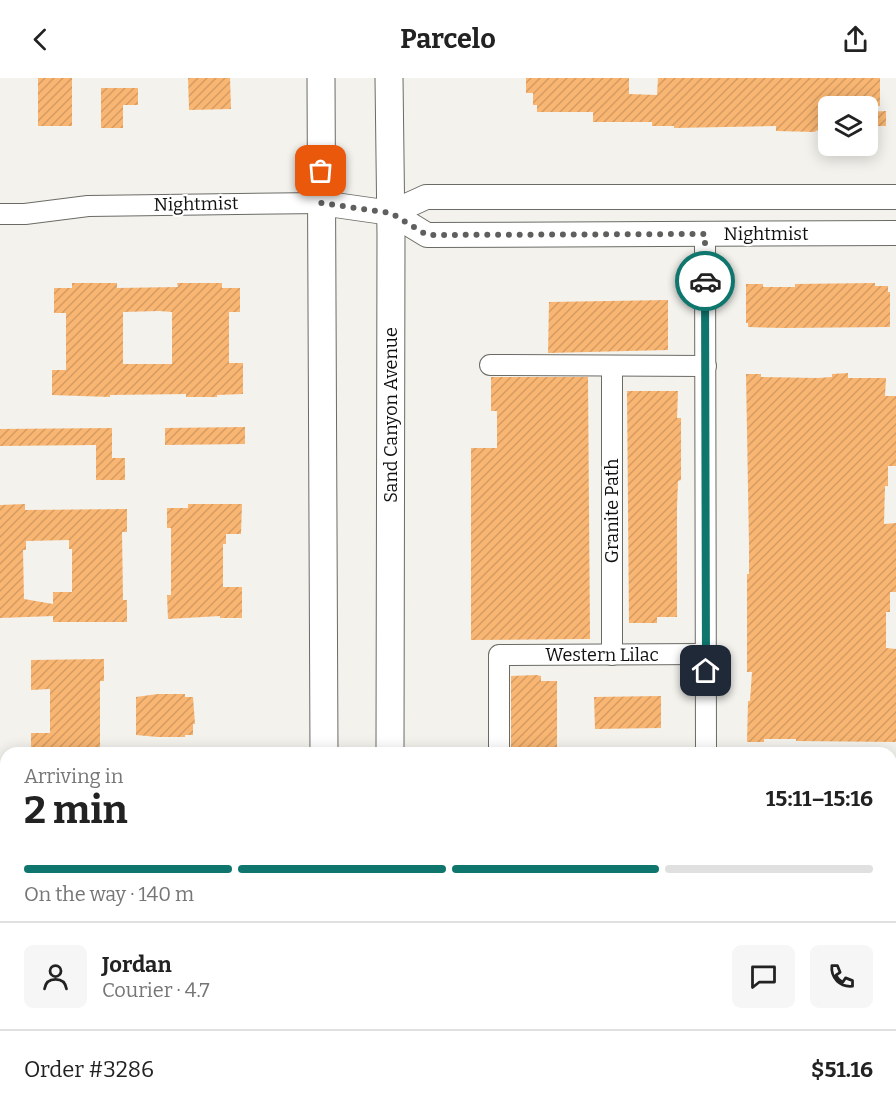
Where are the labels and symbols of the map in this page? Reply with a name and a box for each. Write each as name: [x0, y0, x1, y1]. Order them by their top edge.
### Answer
pin: [295, 145, 346, 196]
street label: Nightmist: [153, 192, 239, 216]
street label: Nightmist: [724, 223, 809, 245]
courier: [675, 251, 735, 311]
street label: Sand Canyon Avenue: [380, 327, 402, 503]
street label: Granite Path: [601, 459, 623, 563]
street label: Western Lilac: [545, 644, 659, 666]
pin: [680, 645, 731, 696]

